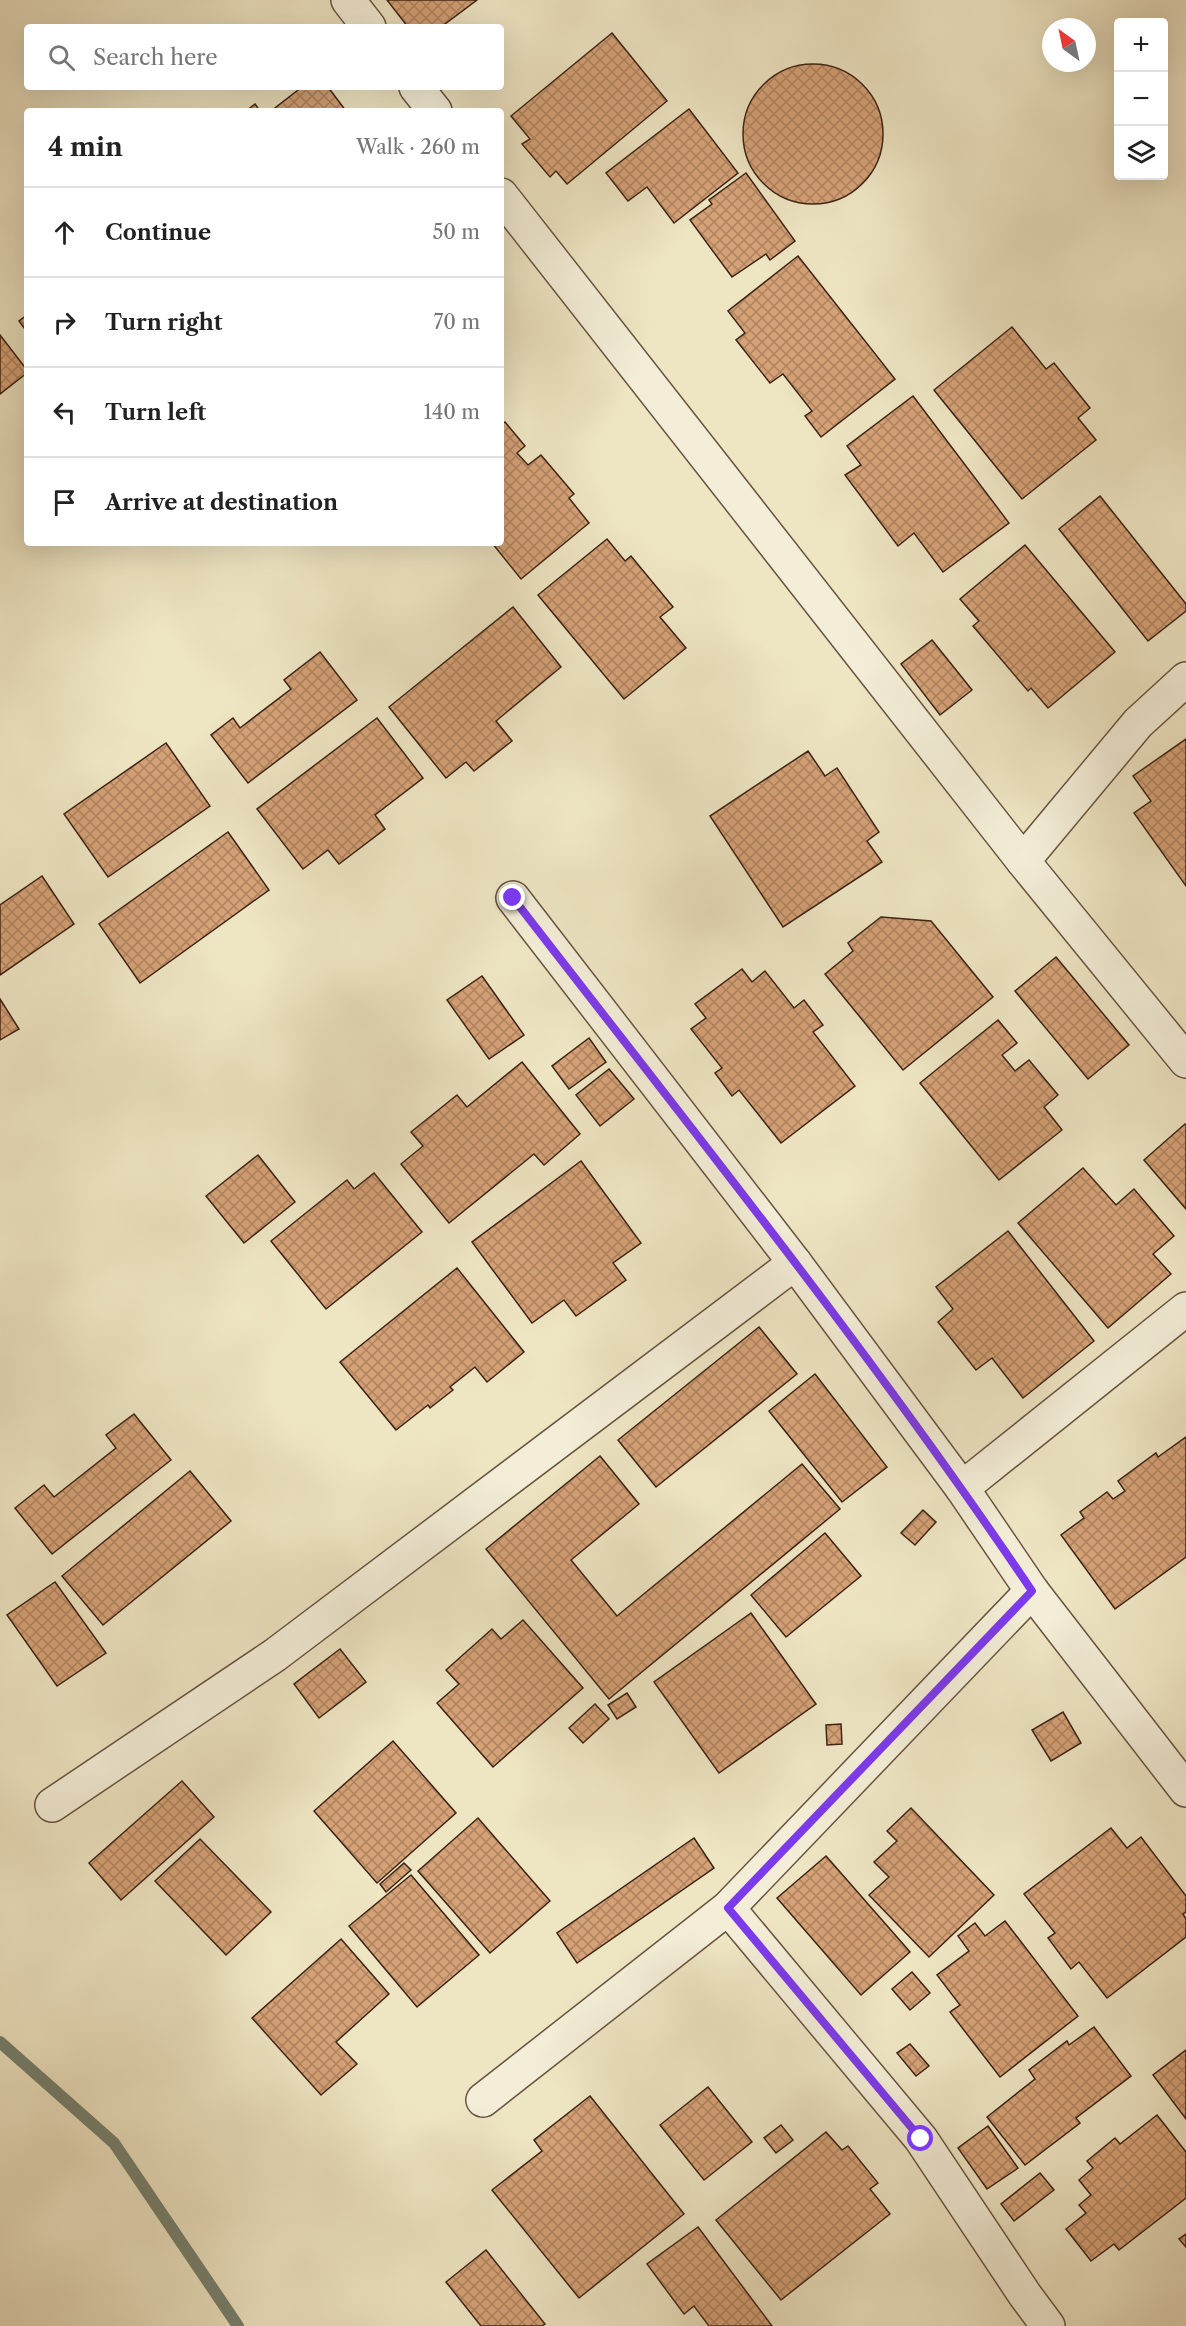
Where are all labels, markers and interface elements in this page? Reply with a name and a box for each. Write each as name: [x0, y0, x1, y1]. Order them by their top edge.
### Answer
north arrow: [1042, 18, 1096, 72]
map controls: [1114, 18, 1168, 180]
button: +: [1114, 18, 1168, 72]
search box: [24, 24, 504, 90]
icon: search: [45, 41, 78, 74]
text: Search here: [93, 44, 218, 71]
button: −: [1114, 72, 1168, 126]
button: layers: [1114, 126, 1168, 180]
text: 4 min: [48, 131, 123, 163]
text: Walk · 260 m: [356, 135, 480, 159]
icon: ahead: [48, 216, 81, 249]
text: Continue: [105, 219, 211, 246]
text: 50 m: [433, 220, 480, 244]
icon: right: [48, 306, 81, 339]
text: Turn right: [105, 309, 223, 336]
text: 70 m: [434, 310, 480, 334]
icon: left: [48, 396, 81, 429]
text: Turn left: [105, 399, 206, 426]
text: 140 m: [423, 400, 480, 424]
icon: arrive: [48, 486, 81, 519]
text: Arrive at destination: [105, 489, 338, 516]
route end: [499, 884, 525, 910]
route start: [907, 2125, 933, 2151]

